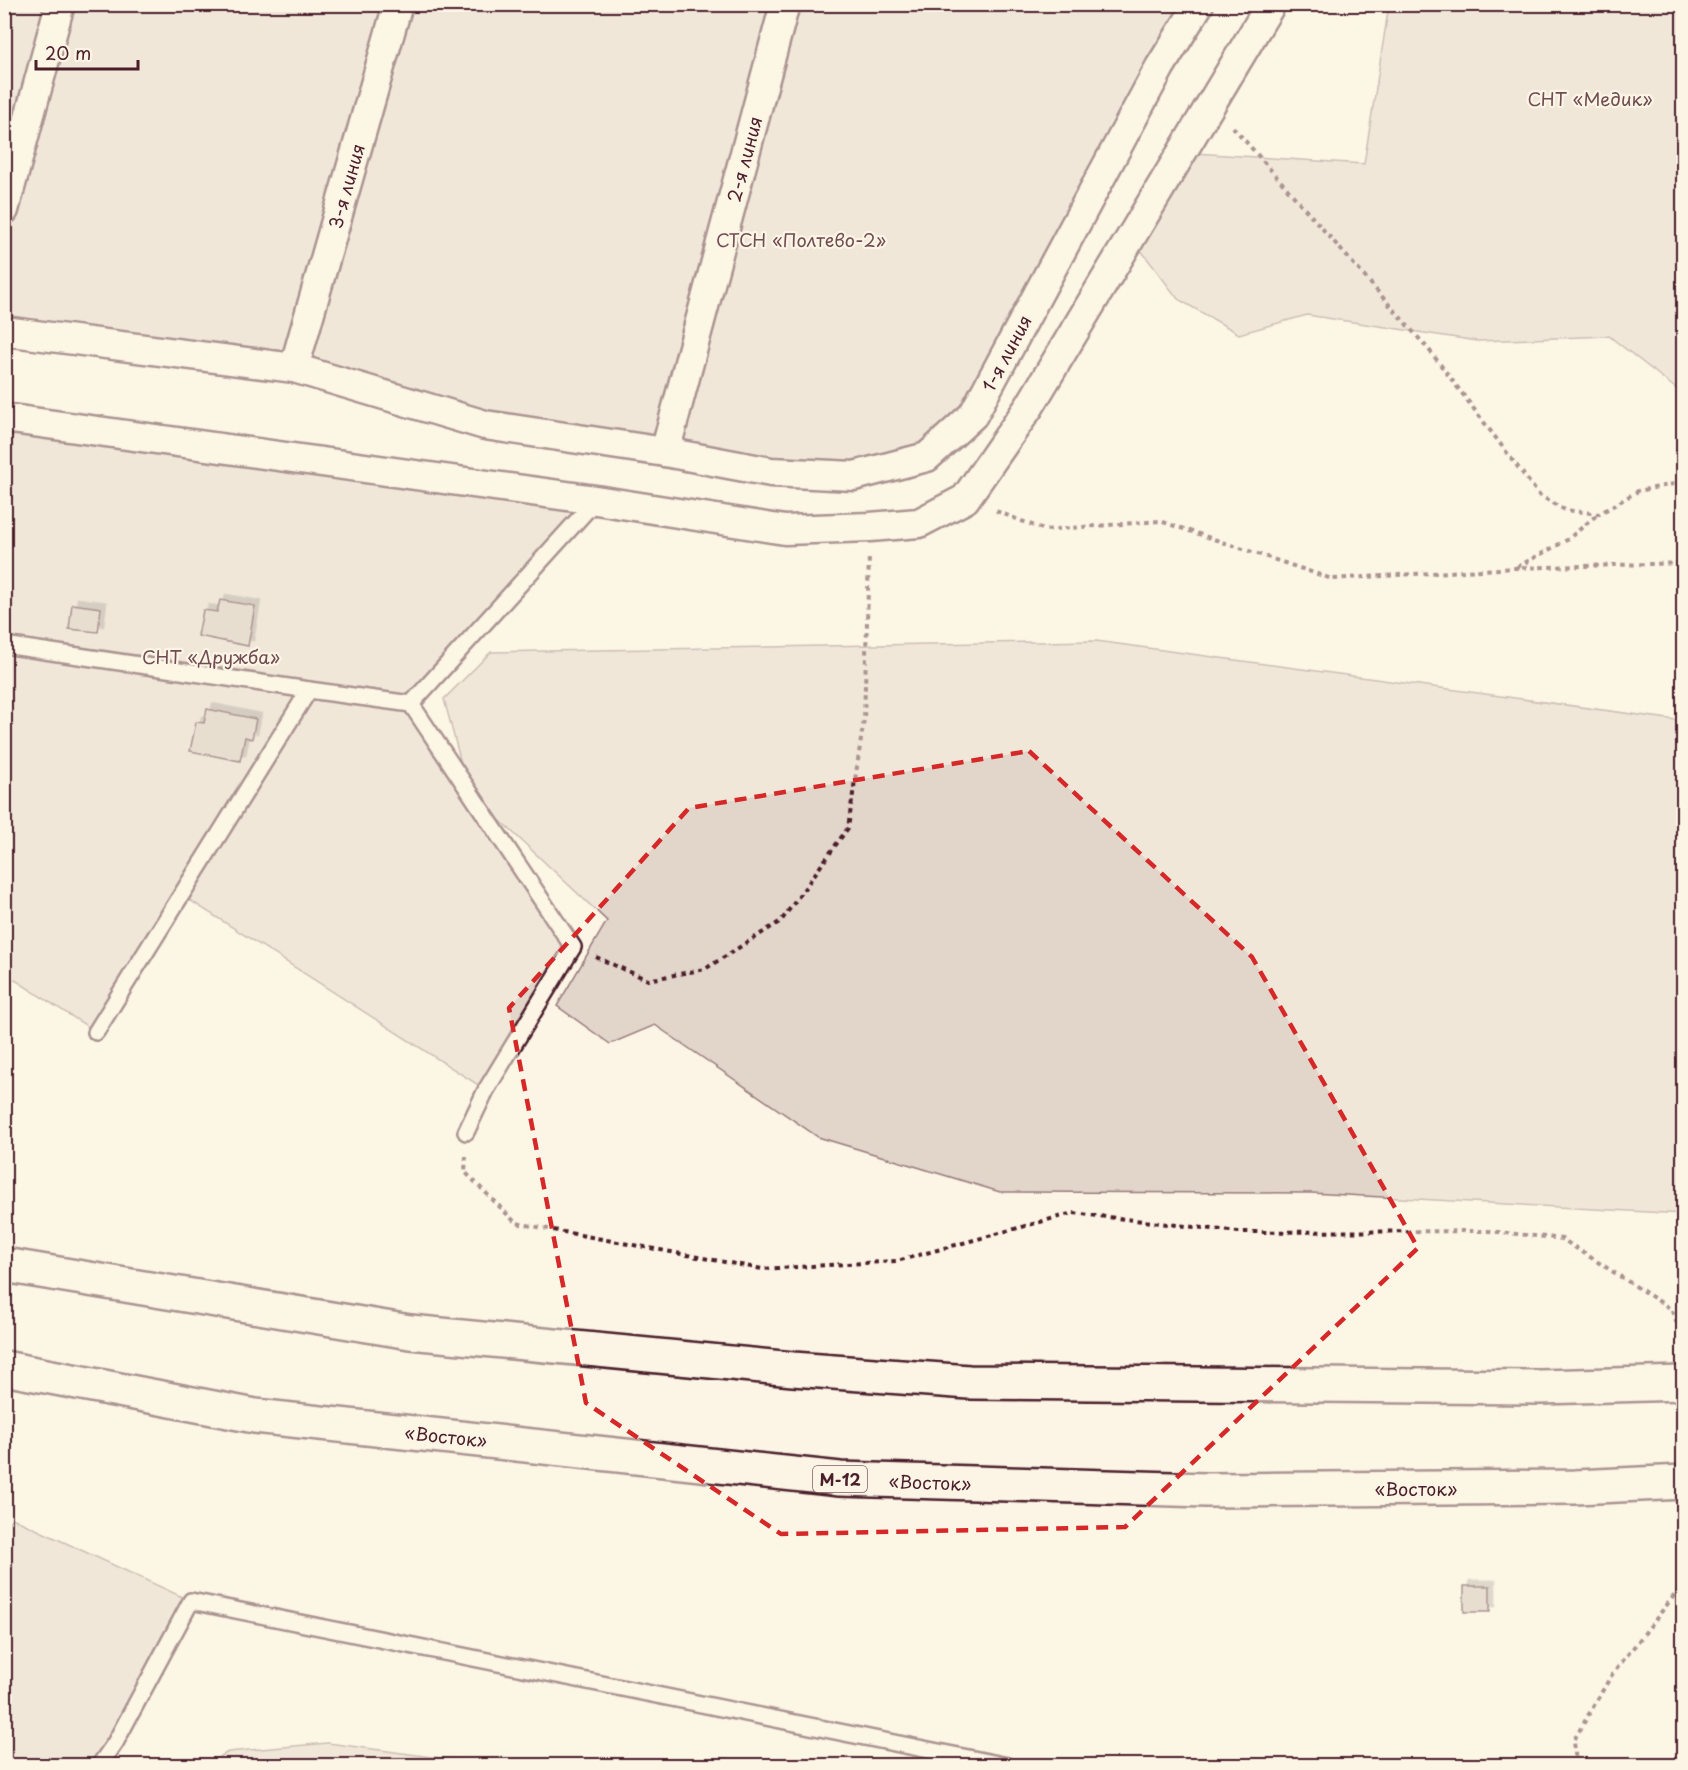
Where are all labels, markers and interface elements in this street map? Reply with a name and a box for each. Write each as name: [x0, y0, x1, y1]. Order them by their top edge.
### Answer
scale bar: [36, 33, 138, 71]
text: 20 m: [45, 39, 91, 66]
park label: СНТ «Медик»: [1527, 85, 1653, 112]
street label: 2-я линия: [720, 113, 768, 205]
street label: 3-я линия: [321, 140, 371, 232]
park label: СТСН «Полтево-2»: [716, 226, 886, 253]
street label: 1-я линия: [974, 310, 1038, 396]
park label: СНТ «Дружба»: [142, 643, 280, 670]
street label: «Восток»: [403, 1418, 489, 1454]
road number: М-12: [813, 1466, 867, 1492]
street label: «Восток»: [888, 1467, 972, 1497]
street label: «Восток»: [1375, 1475, 1457, 1502]

